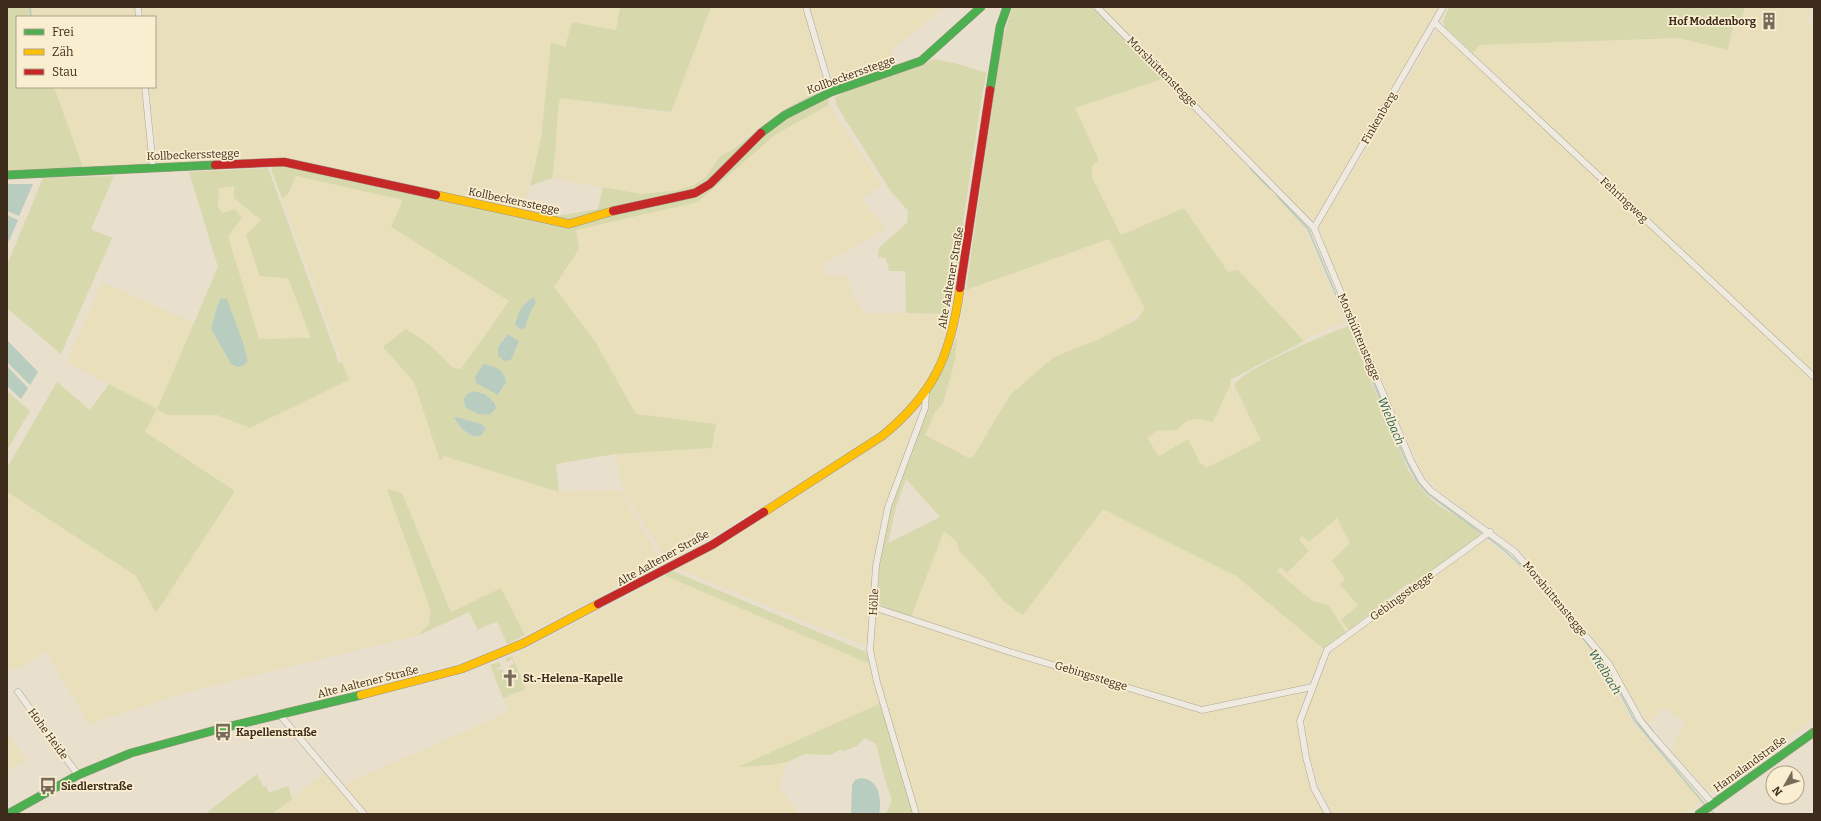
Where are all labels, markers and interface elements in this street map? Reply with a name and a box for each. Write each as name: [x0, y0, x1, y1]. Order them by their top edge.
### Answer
building icon: Hof Moddenborg: [1759, 11, 1779, 31]
place label: Hof Moddenborg: [1669, 15, 1757, 28]
legend: [16, 16, 156, 88]
text: Frei: [52, 25, 74, 39]
street label: Morshüttenstegge: [1124, 34, 1200, 110]
text: Zäh: [52, 45, 74, 59]
street label: Kollbeckersstegge: [805, 53, 897, 97]
text: Stau: [52, 65, 78, 79]
street label: Finkenberg: [1359, 90, 1399, 146]
street label: Kollbeckersstegge: [146, 147, 240, 163]
street label: Fehringweg: [1598, 175, 1650, 225]
street label: Kollbeckersstegge: [467, 185, 561, 217]
street label: Alte Aaltener Straße: [936, 226, 966, 330]
street label: Morshüttenstegge: [1335, 291, 1383, 383]
water label: Wielbach: [1375, 395, 1407, 447]
street label: Alte Aaltener Straße: [615, 527, 711, 589]
street label: Morshüttenstegge: [1520, 559, 1590, 639]
street label: Gebingsstegge: [1368, 569, 1436, 623]
street label: Hölle: [867, 588, 881, 616]
water label: Wielbach: [1586, 647, 1624, 697]
street label: Gebingsstegge: [1053, 659, 1129, 693]
street label: Alte Aaltener Straße: [316, 663, 420, 701]
church icon: St.-Helena-Kapelle: [500, 668, 520, 688]
place label: St.-Helena-Kapelle: [523, 672, 623, 685]
street label: Hohe Heide: [25, 706, 71, 762]
bus stop icon: Kapellenstraße: [213, 722, 233, 742]
place label: Kapellenstraße: [236, 726, 317, 739]
street label: Hamalandstraße: [1711, 733, 1789, 795]
north arrow: [1765, 765, 1805, 805]
bus stop icon: Siedlerstraße: [38, 776, 58, 796]
place label: Siedlerstraße: [61, 780, 132, 793]
text: N: [1770, 783, 1785, 798]

